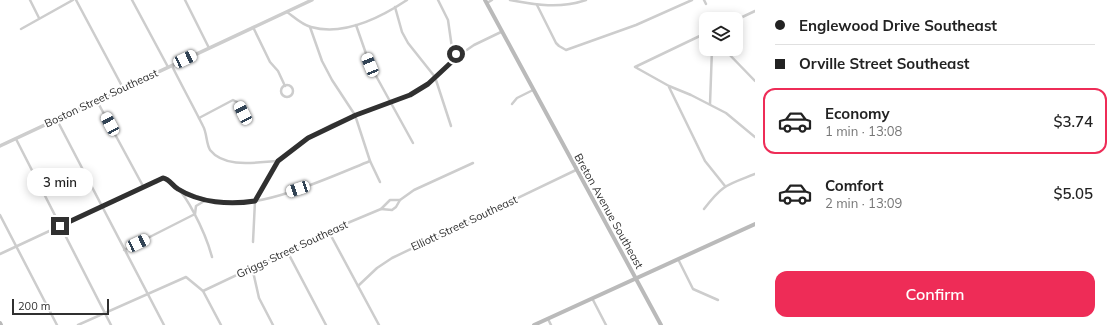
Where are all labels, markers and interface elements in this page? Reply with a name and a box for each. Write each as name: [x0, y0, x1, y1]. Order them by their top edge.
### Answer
map controls: [699, 12, 743, 56]
button: layers: [699, 12, 743, 56]
text: Englewood Drive Southeast: [799, 16, 997, 35]
route start: [447, 45, 465, 63]
car: [172, 48, 198, 70]
car: [360, 52, 380, 78]
text: Orville Street Southeast: [799, 54, 970, 73]
street label: Boston Street Southeast: [42, 66, 160, 130]
car: [232, 100, 254, 126]
icon: car: [777, 103, 813, 139]
text: Economy: [825, 104, 890, 123]
car: [99, 111, 121, 137]
text: $3.74: [1053, 112, 1093, 131]
text: 1 min · 13:08: [825, 123, 902, 139]
street label: Breton Avenue Southeast: [571, 151, 647, 271]
callout: 3 min: [27, 168, 93, 196]
text: 3 min: [43, 174, 77, 190]
icon: car: [777, 175, 813, 211]
text: Comfort: [825, 176, 883, 195]
car: [285, 180, 311, 198]
text: $5.05: [1053, 184, 1093, 203]
street label: Elliott Street Southeast: [409, 192, 520, 254]
text: 2 min · 13:09: [825, 195, 902, 211]
route end: [51, 217, 69, 235]
street label: Griggs Street Southeast: [234, 217, 350, 281]
car: [125, 232, 151, 254]
button: Confirm: [775, 271, 1095, 317]
scale bar: [12, 297, 109, 316]
text: 200 m: [18, 299, 50, 313]

